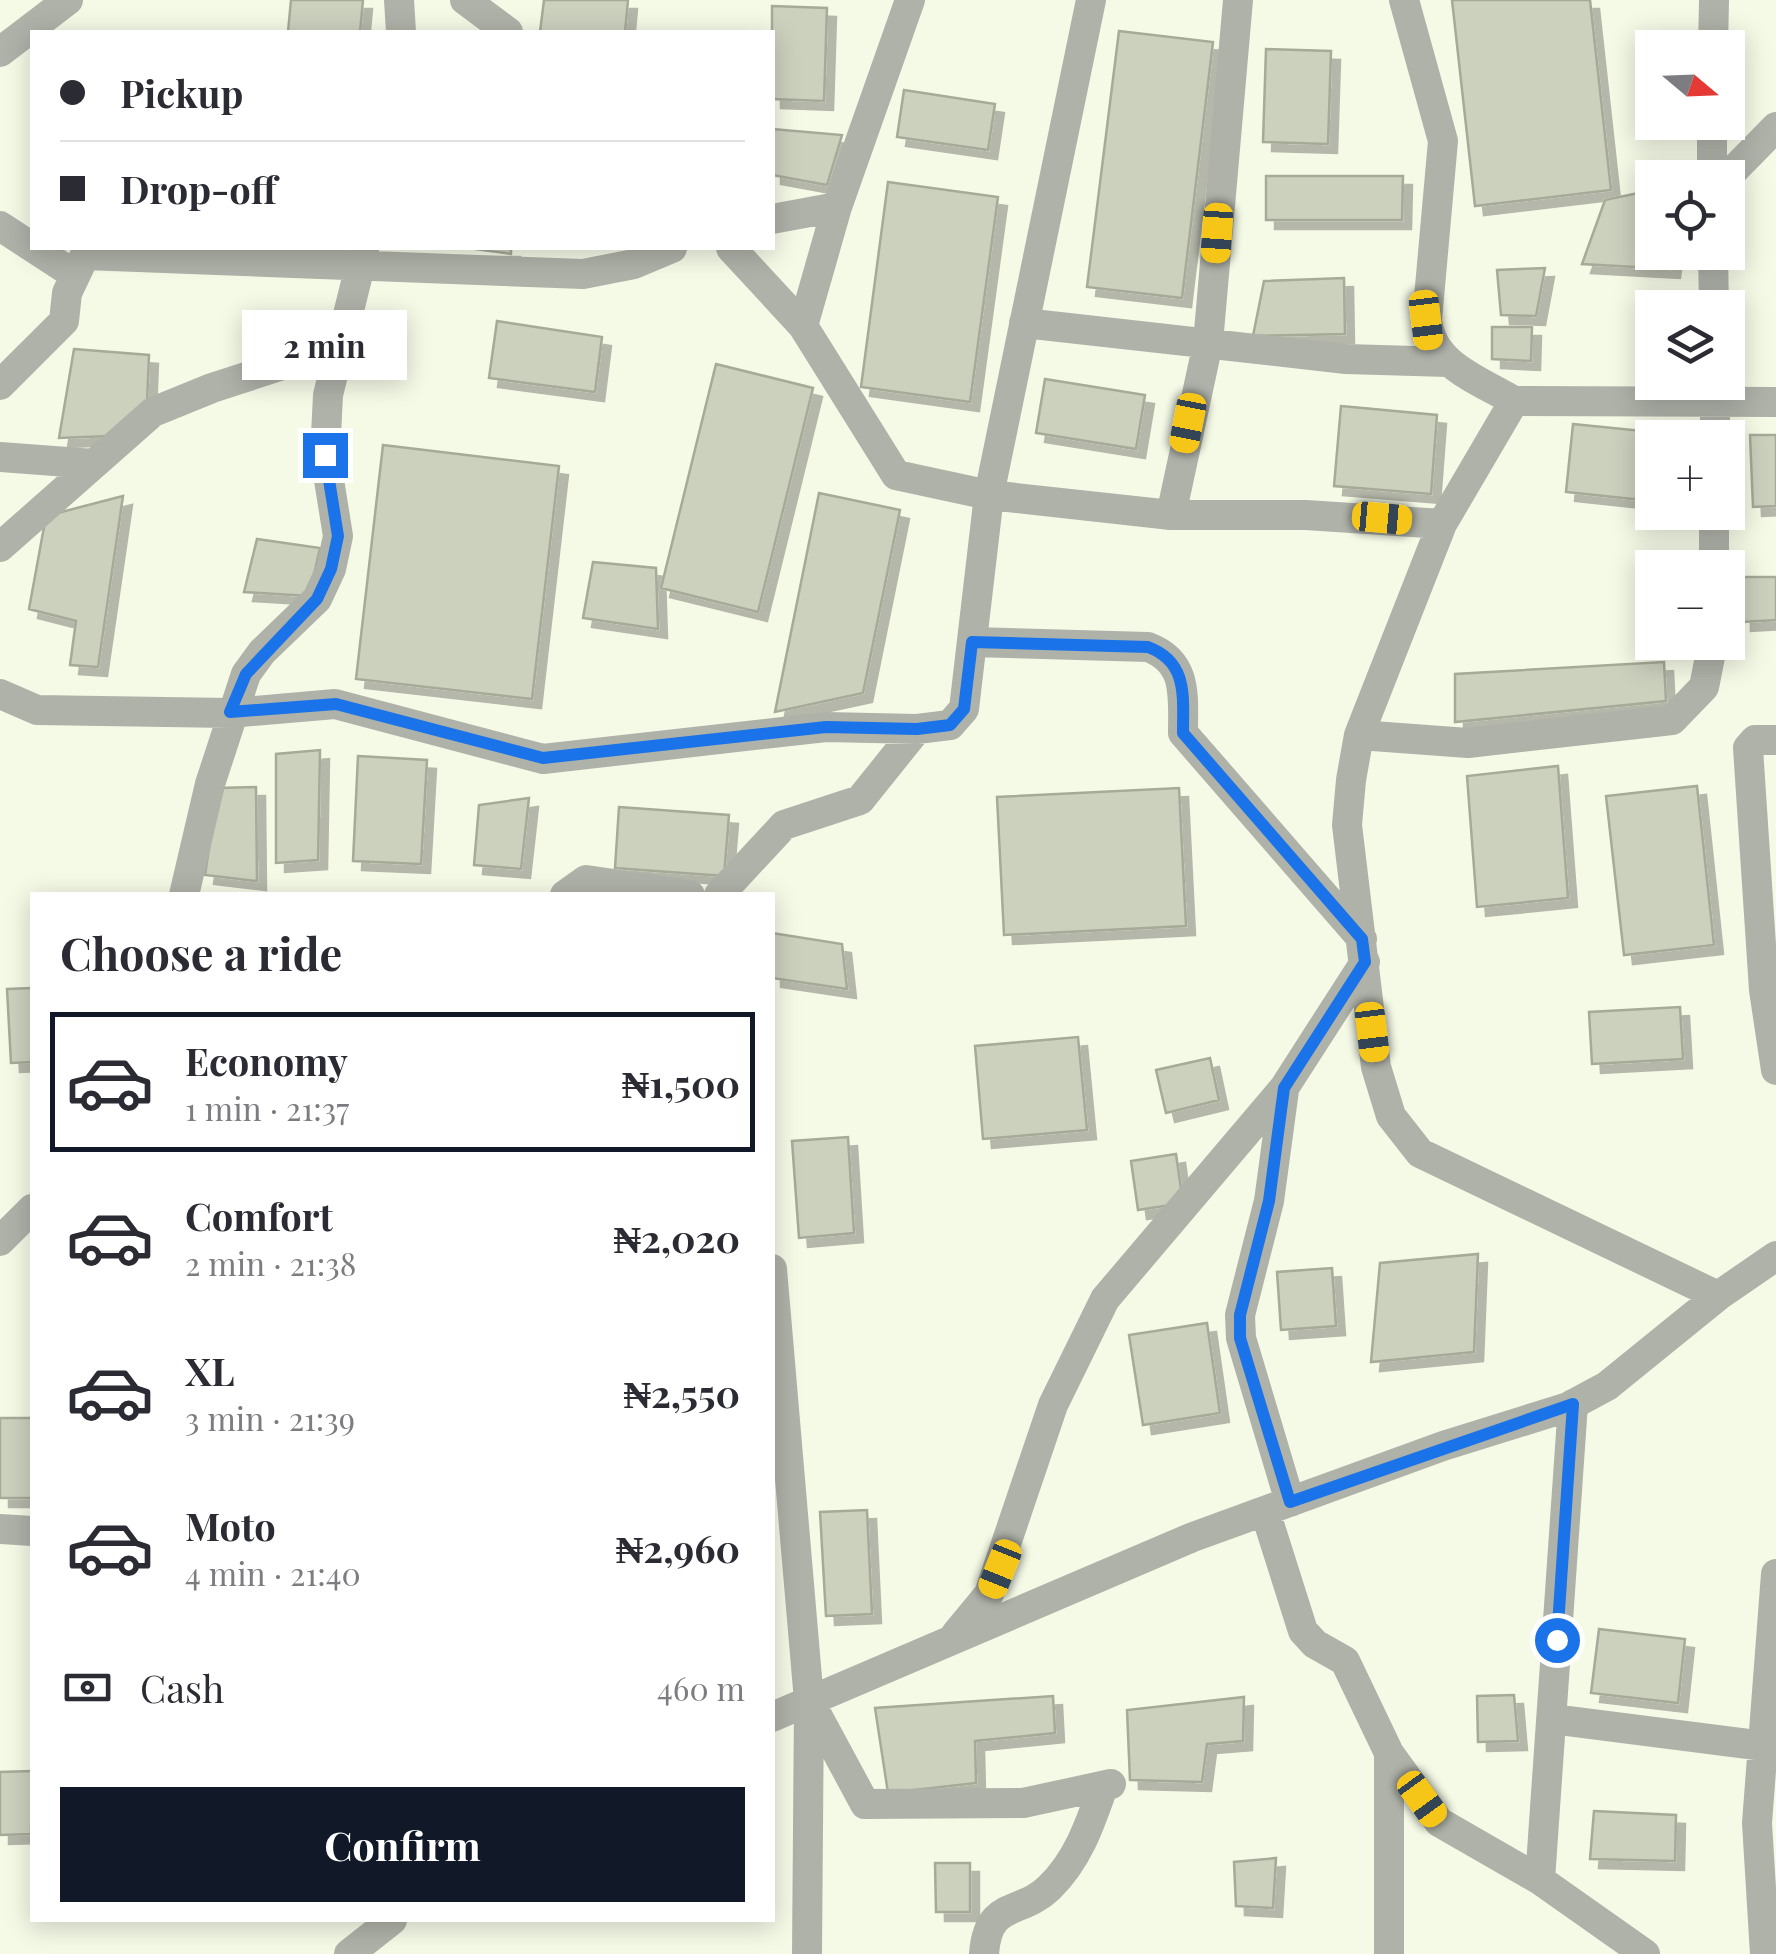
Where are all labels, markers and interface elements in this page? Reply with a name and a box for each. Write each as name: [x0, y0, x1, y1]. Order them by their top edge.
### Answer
north arrow: [1635, 30, 1745, 140]
map controls: [1635, 30, 1745, 660]
text: Pickup: [120, 67, 243, 118]
button: locate: [1635, 160, 1745, 270]
text: Drop-off: [120, 163, 277, 214]
car: [1200, 202, 1234, 264]
car: [1407, 288, 1445, 352]
button: layers: [1635, 290, 1745, 400]
callout: 2 min: [242, 310, 408, 380]
text: 2 min: [283, 323, 366, 366]
car: [1168, 391, 1208, 455]
button: +: [1635, 420, 1745, 530]
route end: [303, 433, 348, 478]
car: [1351, 500, 1413, 536]
button: −: [1635, 550, 1745, 660]
text: Choose a ride: [60, 922, 342, 982]
car: [1353, 1000, 1391, 1064]
text: Economy: [185, 1035, 348, 1086]
icon: car: [65, 1037, 155, 1127]
text: ₦1,500: [622, 1057, 740, 1108]
text: 1 min · 21:37: [185, 1086, 349, 1129]
text: Comfort: [185, 1190, 333, 1241]
icon: car: [65, 1192, 155, 1282]
text: ₦2,020: [613, 1212, 740, 1263]
text: 2 min · 21:38: [185, 1241, 356, 1284]
text: XL: [185, 1345, 234, 1396]
icon: car: [65, 1347, 155, 1437]
text: ₦2,550: [624, 1367, 740, 1418]
text: 3 min · 21:39: [185, 1396, 355, 1439]
text: Moto: [185, 1500, 276, 1551]
icon: car: [65, 1502, 155, 1592]
text: ₦2,960: [616, 1522, 740, 1573]
car: [975, 1536, 1025, 1602]
text: 4 min · 21:40: [185, 1551, 361, 1594]
route start: [1535, 1618, 1580, 1663]
icon: cash: [60, 1660, 115, 1715]
text: Cash: [140, 1662, 224, 1713]
text: 460 m: [657, 1666, 745, 1709]
car: [1392, 1766, 1452, 1832]
button: Confirm: [60, 1787, 745, 1902]

